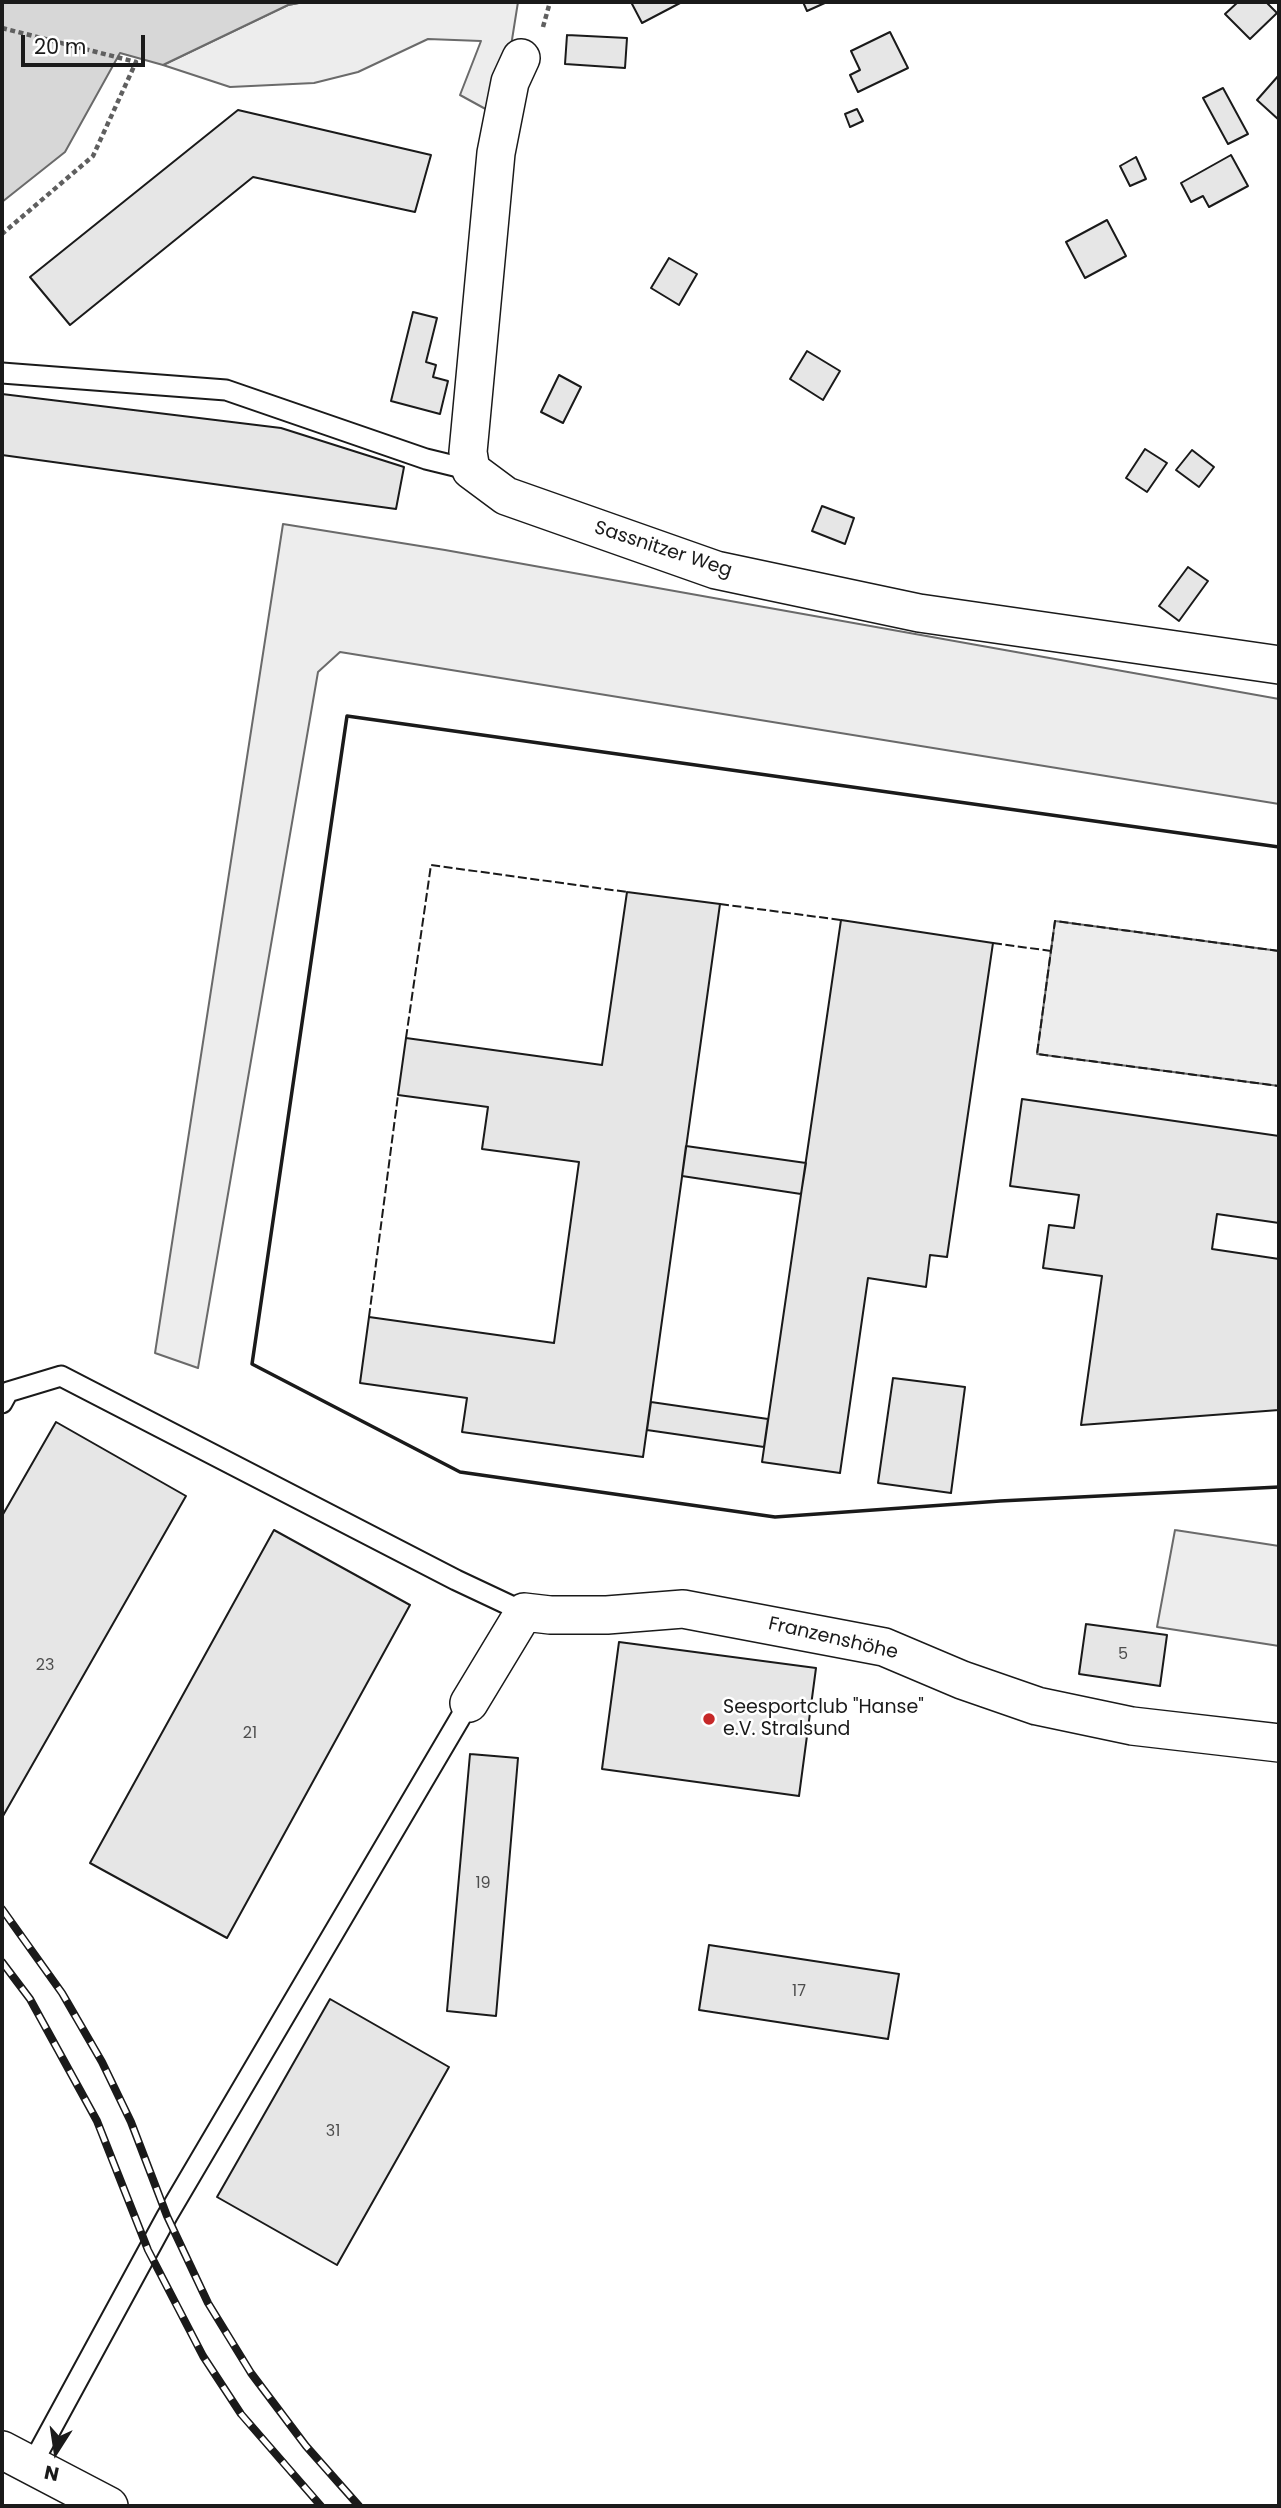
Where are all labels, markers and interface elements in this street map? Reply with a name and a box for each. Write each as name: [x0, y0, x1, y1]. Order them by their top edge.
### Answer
scale bar: [24, 21, 149, 65]
text: 20 m: [34, 32, 87, 61]
street label: Sassnitzer Weg: [591, 517, 735, 583]
street label: Franzenshöhe: [766, 1613, 900, 1665]
house number: 5: [1118, 1645, 1128, 1665]
house number: 23: [36, 1656, 54, 1676]
place label: Seesportclub "Hanse" e.V. Stralsund: [723, 1697, 924, 1741]
marker: Seesportclub "Hanse" e.V. Stralsund: [701, 1711, 717, 1727]
house number: 21: [243, 1724, 257, 1744]
house number: 19: [475, 1874, 491, 1894]
house number: 17: [792, 1982, 806, 2002]
house number: 31: [326, 2122, 340, 2142]
north arrow: [21, 2417, 91, 2487]
text: N: [42, 2458, 61, 2488]

